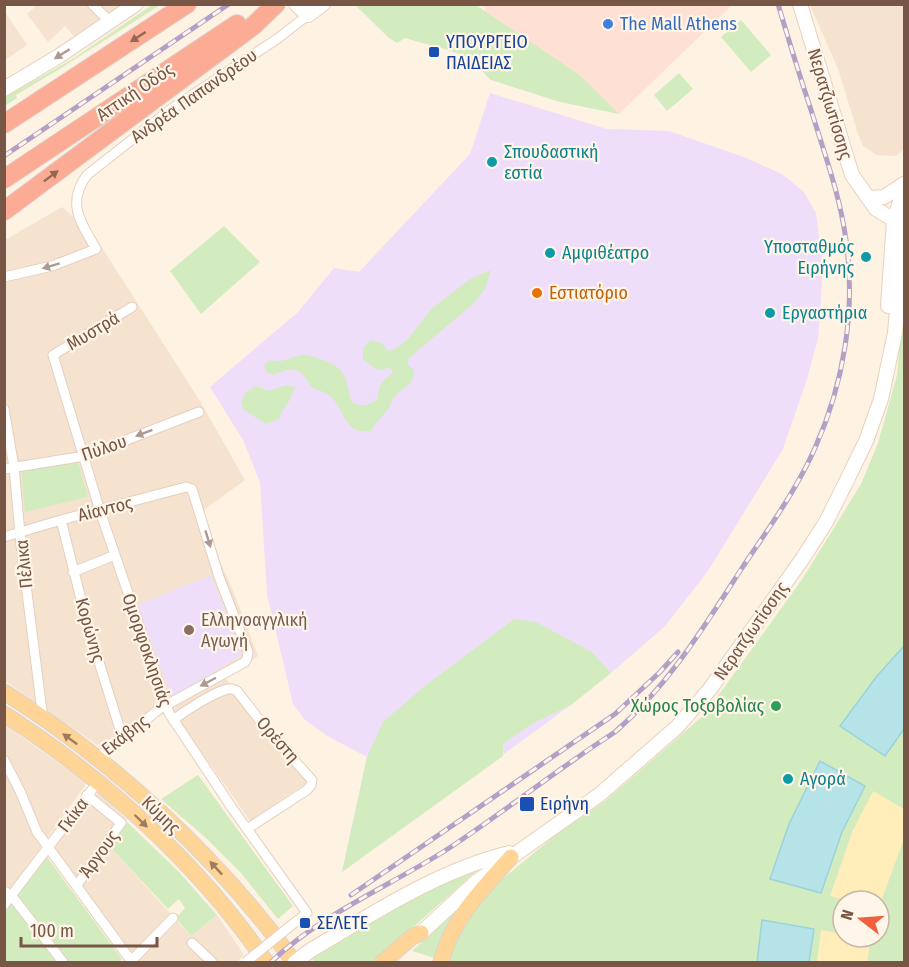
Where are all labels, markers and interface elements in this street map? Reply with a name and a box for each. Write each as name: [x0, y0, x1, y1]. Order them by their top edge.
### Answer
place label: The Mall Athens: [620, 13, 737, 35]
marker: The Mall Athens: [601, 17, 615, 31]
one-way arrow: [130, 31, 146, 42]
place label: ΥΠΟΥΡΓΕΙΟ ΠΑΙΔΕΙΑΣ: [446, 31, 528, 74]
street label: Ανδρέα Παπανδρέου: [126, 44, 262, 148]
marker: ΥΠΟΥΡΓΕΙΟ ΠΑΙΔΕΙΑΣ: [427, 45, 441, 59]
street label: Νερατζιωτίσσης: [803, 46, 857, 163]
one-way arrow: [54, 49, 70, 60]
street label: Αττική Οδός: [92, 58, 178, 126]
place label: Σπουδαστική εστία: [504, 141, 599, 184]
marker: Σπουδαστική εστία: [485, 155, 499, 169]
one-way arrow: [43, 169, 59, 182]
place label: Υποσταθμός Ειρήνης: [764, 236, 854, 279]
place label: Αμφιθέατρο: [562, 242, 649, 264]
marker: Αμφιθέατρο: [543, 246, 557, 260]
marker: Υποσταθμός Ειρήνης: [859, 250, 873, 264]
one-way arrow: [42, 261, 60, 271]
place label: Εστιατόριο: [549, 282, 628, 304]
marker: Εστιατόριο: [530, 286, 544, 300]
place label: Εργαστήρια: [782, 302, 867, 324]
marker: Εργαστήρια: [763, 306, 777, 320]
street label: Μυστρά: [63, 307, 123, 355]
one-way arrow: [135, 429, 153, 439]
street label: Πύλου: [78, 430, 130, 466]
street label: Αίαντος: [75, 491, 135, 526]
one-way arrow: [204, 530, 213, 548]
street label: Πέλικα: [10, 538, 38, 590]
street label: Νερατζιωτίσσης: [709, 577, 793, 684]
street label: Ομορφοκλησιάς: [117, 590, 177, 710]
street label: Κορώνης: [70, 595, 110, 665]
place label: Ελληνοαγγλική Αγωγή: [201, 609, 308, 652]
marker: Ελληνοαγγλική Αγωγή: [182, 623, 196, 637]
one-way arrow: [199, 677, 216, 687]
place label: Χώρος Τοξοβολίας: [631, 695, 764, 717]
marker: Χώρος Τοξοβολίας: [769, 699, 783, 713]
street label: Εκάβης: [97, 710, 153, 760]
street label: Ορέστη: [252, 712, 304, 768]
one-way arrow: [62, 733, 78, 745]
place label: Αγορά: [800, 768, 846, 790]
marker: Αγορά: [781, 772, 795, 786]
street label: Κύμης: [137, 791, 185, 839]
street label: Γκίκα: [53, 793, 93, 837]
place label: Ειρήνη: [540, 793, 589, 815]
marker: Ειρήνη: [518, 795, 536, 813]
one-way arrow: [134, 814, 149, 828]
street label: Άργους: [74, 826, 124, 882]
one-way arrow: [209, 860, 223, 875]
north arrow: [831, 889, 891, 949]
text: N: [837, 907, 858, 922]
scale bar: [21, 910, 158, 948]
place label: ΣΕΛΕΤΕ: [317, 912, 368, 934]
marker: ΣΕΛΕΤΕ: [298, 916, 312, 930]
text: 100 m: [30, 920, 74, 942]

